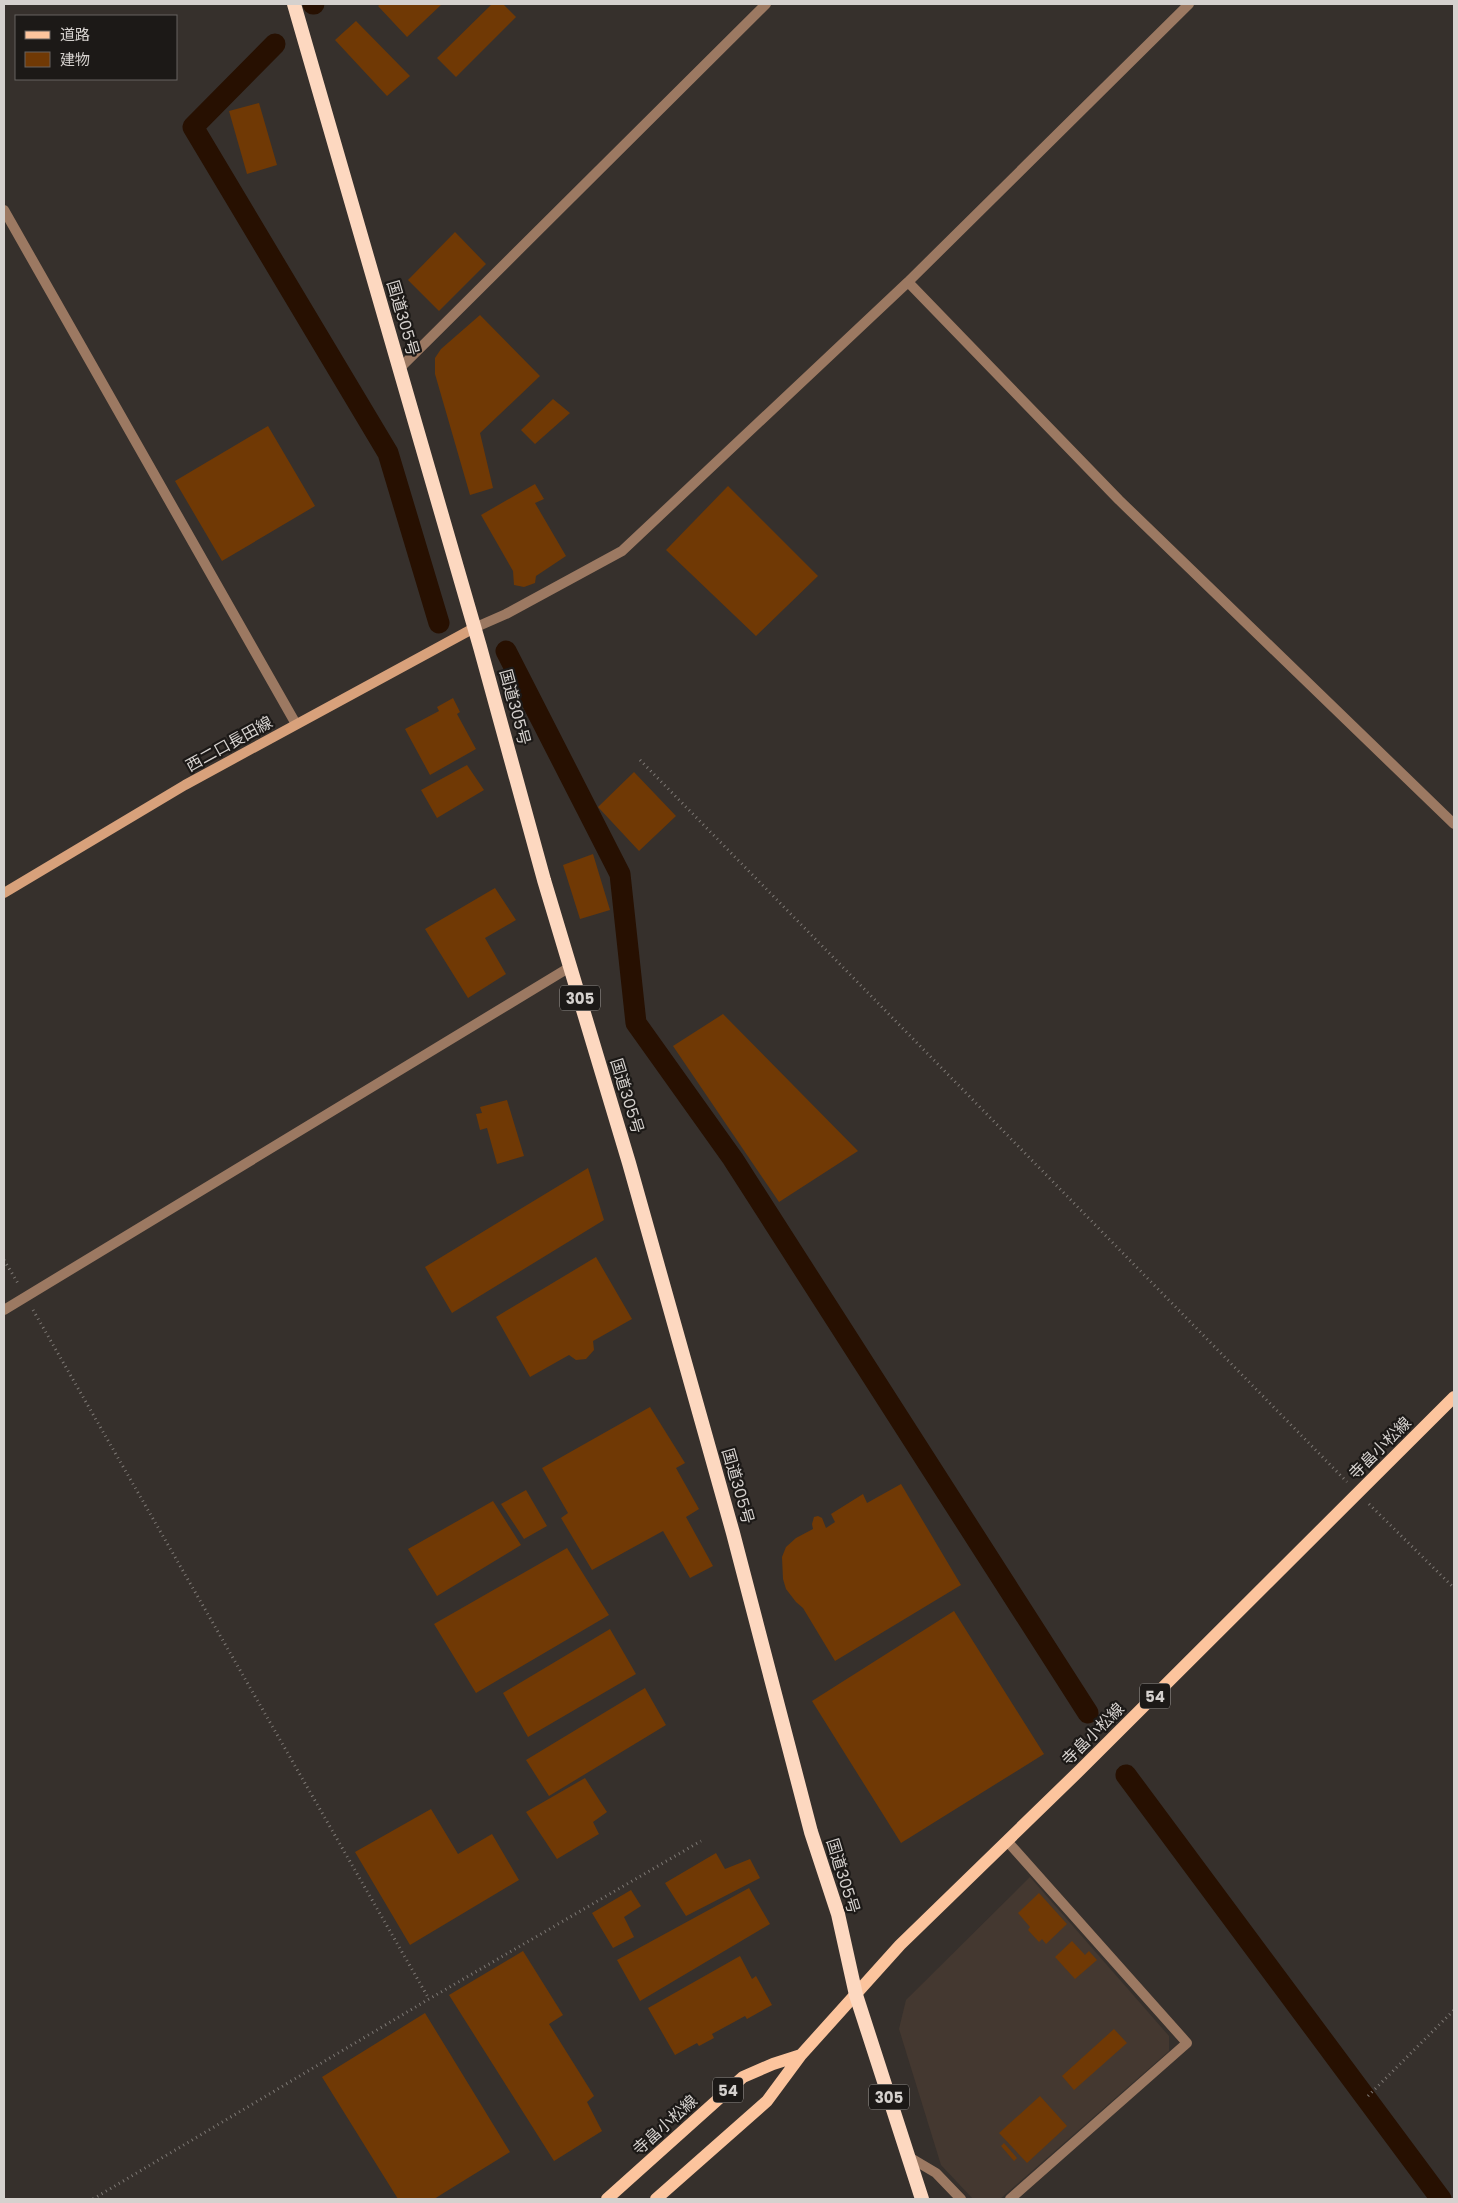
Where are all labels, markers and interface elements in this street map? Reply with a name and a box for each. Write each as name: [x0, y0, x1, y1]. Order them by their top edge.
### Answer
legend: [15, 15, 178, 80]
text: 道路: [60, 24, 90, 45]
text: 建物: [60, 49, 90, 70]
street label: 国道305号: [381, 278, 425, 358]
street label: 国道305号: [494, 667, 536, 747]
street label: 西二口長田線: [181, 711, 277, 777]
road number: 305: [560, 986, 600, 1010]
street label: 国道305号: [605, 1056, 649, 1136]
street label: 寺畠小松線: [1344, 1412, 1416, 1484]
street label: 国道305号: [716, 1446, 760, 1526]
road number: 54: [1140, 1684, 1170, 1708]
street label: 寺畠小松線: [1057, 1698, 1129, 1770]
street label: 国道305号: [821, 1836, 865, 1916]
road number: 54: [713, 2078, 743, 2102]
road number: 305: [869, 2084, 909, 2110]
street label: 寺畠小松線: [628, 2090, 702, 2160]

